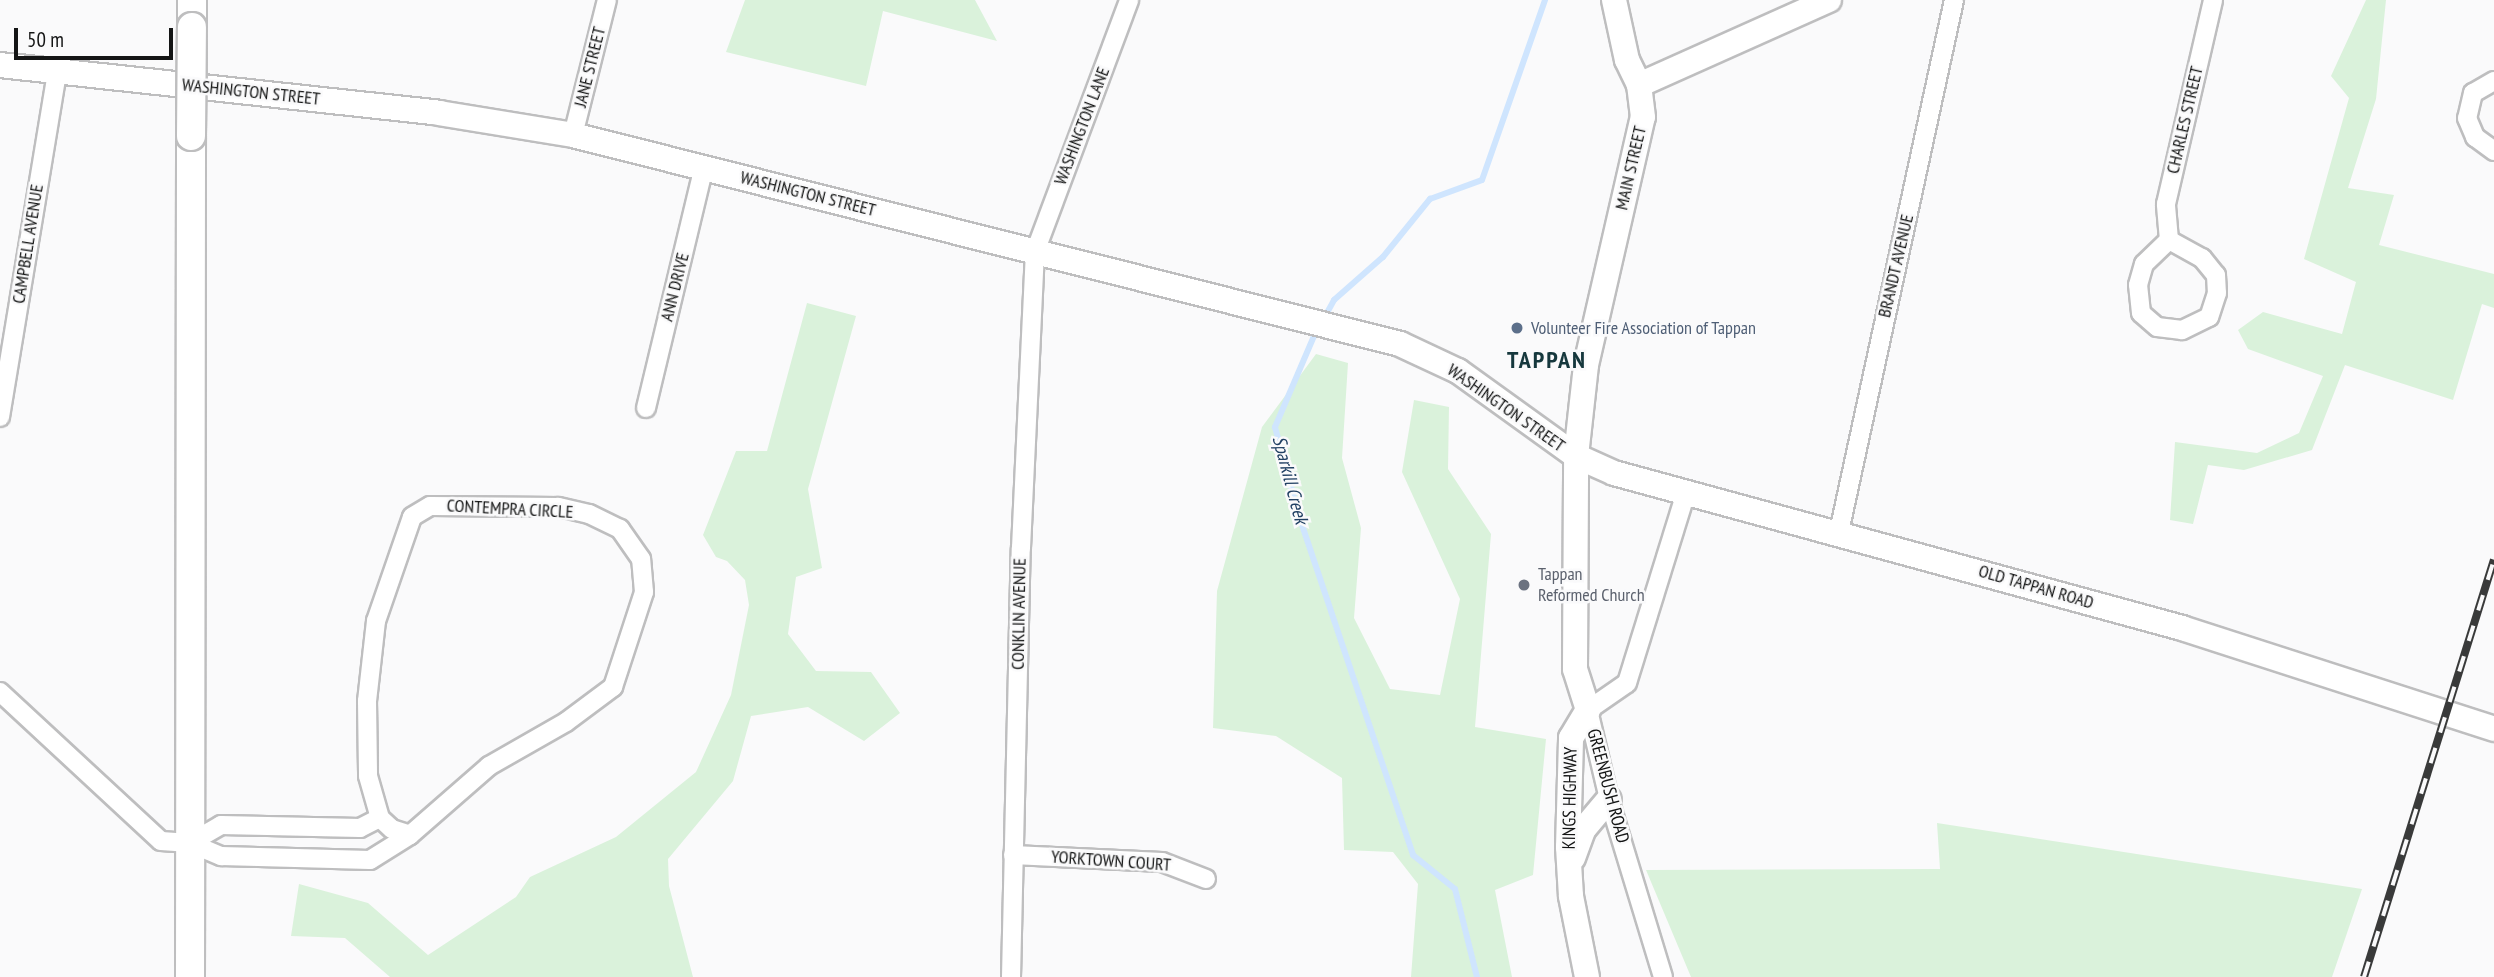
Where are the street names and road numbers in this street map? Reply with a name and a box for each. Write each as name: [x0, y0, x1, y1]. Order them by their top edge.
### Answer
street label: JANE STREET: [570, 25, 610, 109]
street label: WASHINGTON LANE: [1050, 64, 1114, 188]
street label: CHARLES STREET: [2162, 64, 2208, 176]
street label: WASHINGTON STREET: [181, 74, 321, 110]
street label: MAIN STREET: [1611, 124, 1651, 212]
street label: WASHINGTON STREET: [738, 167, 878, 221]
street label: CAMPBELL AVENUE: [8, 182, 48, 306]
street label: BRANDT AVENUE: [1874, 212, 1918, 320]
street label: ANN DRIVE: [656, 250, 694, 324]
street label: WASHINGTON STREET: [1443, 359, 1569, 457]
street label: CONTEMPRA CIRCLE: [446, 495, 574, 523]
street label: CONKLIN AVENUE: [1007, 558, 1031, 670]
street label: OLD TAPPAN ROAD: [1976, 560, 2096, 614]
street label: GREENBUSH ROAD: [1582, 727, 1634, 845]
street label: KINGS HIGHWAY: [1558, 746, 1582, 850]
street label: YORKTOWN COURT: [1050, 846, 1172, 876]

